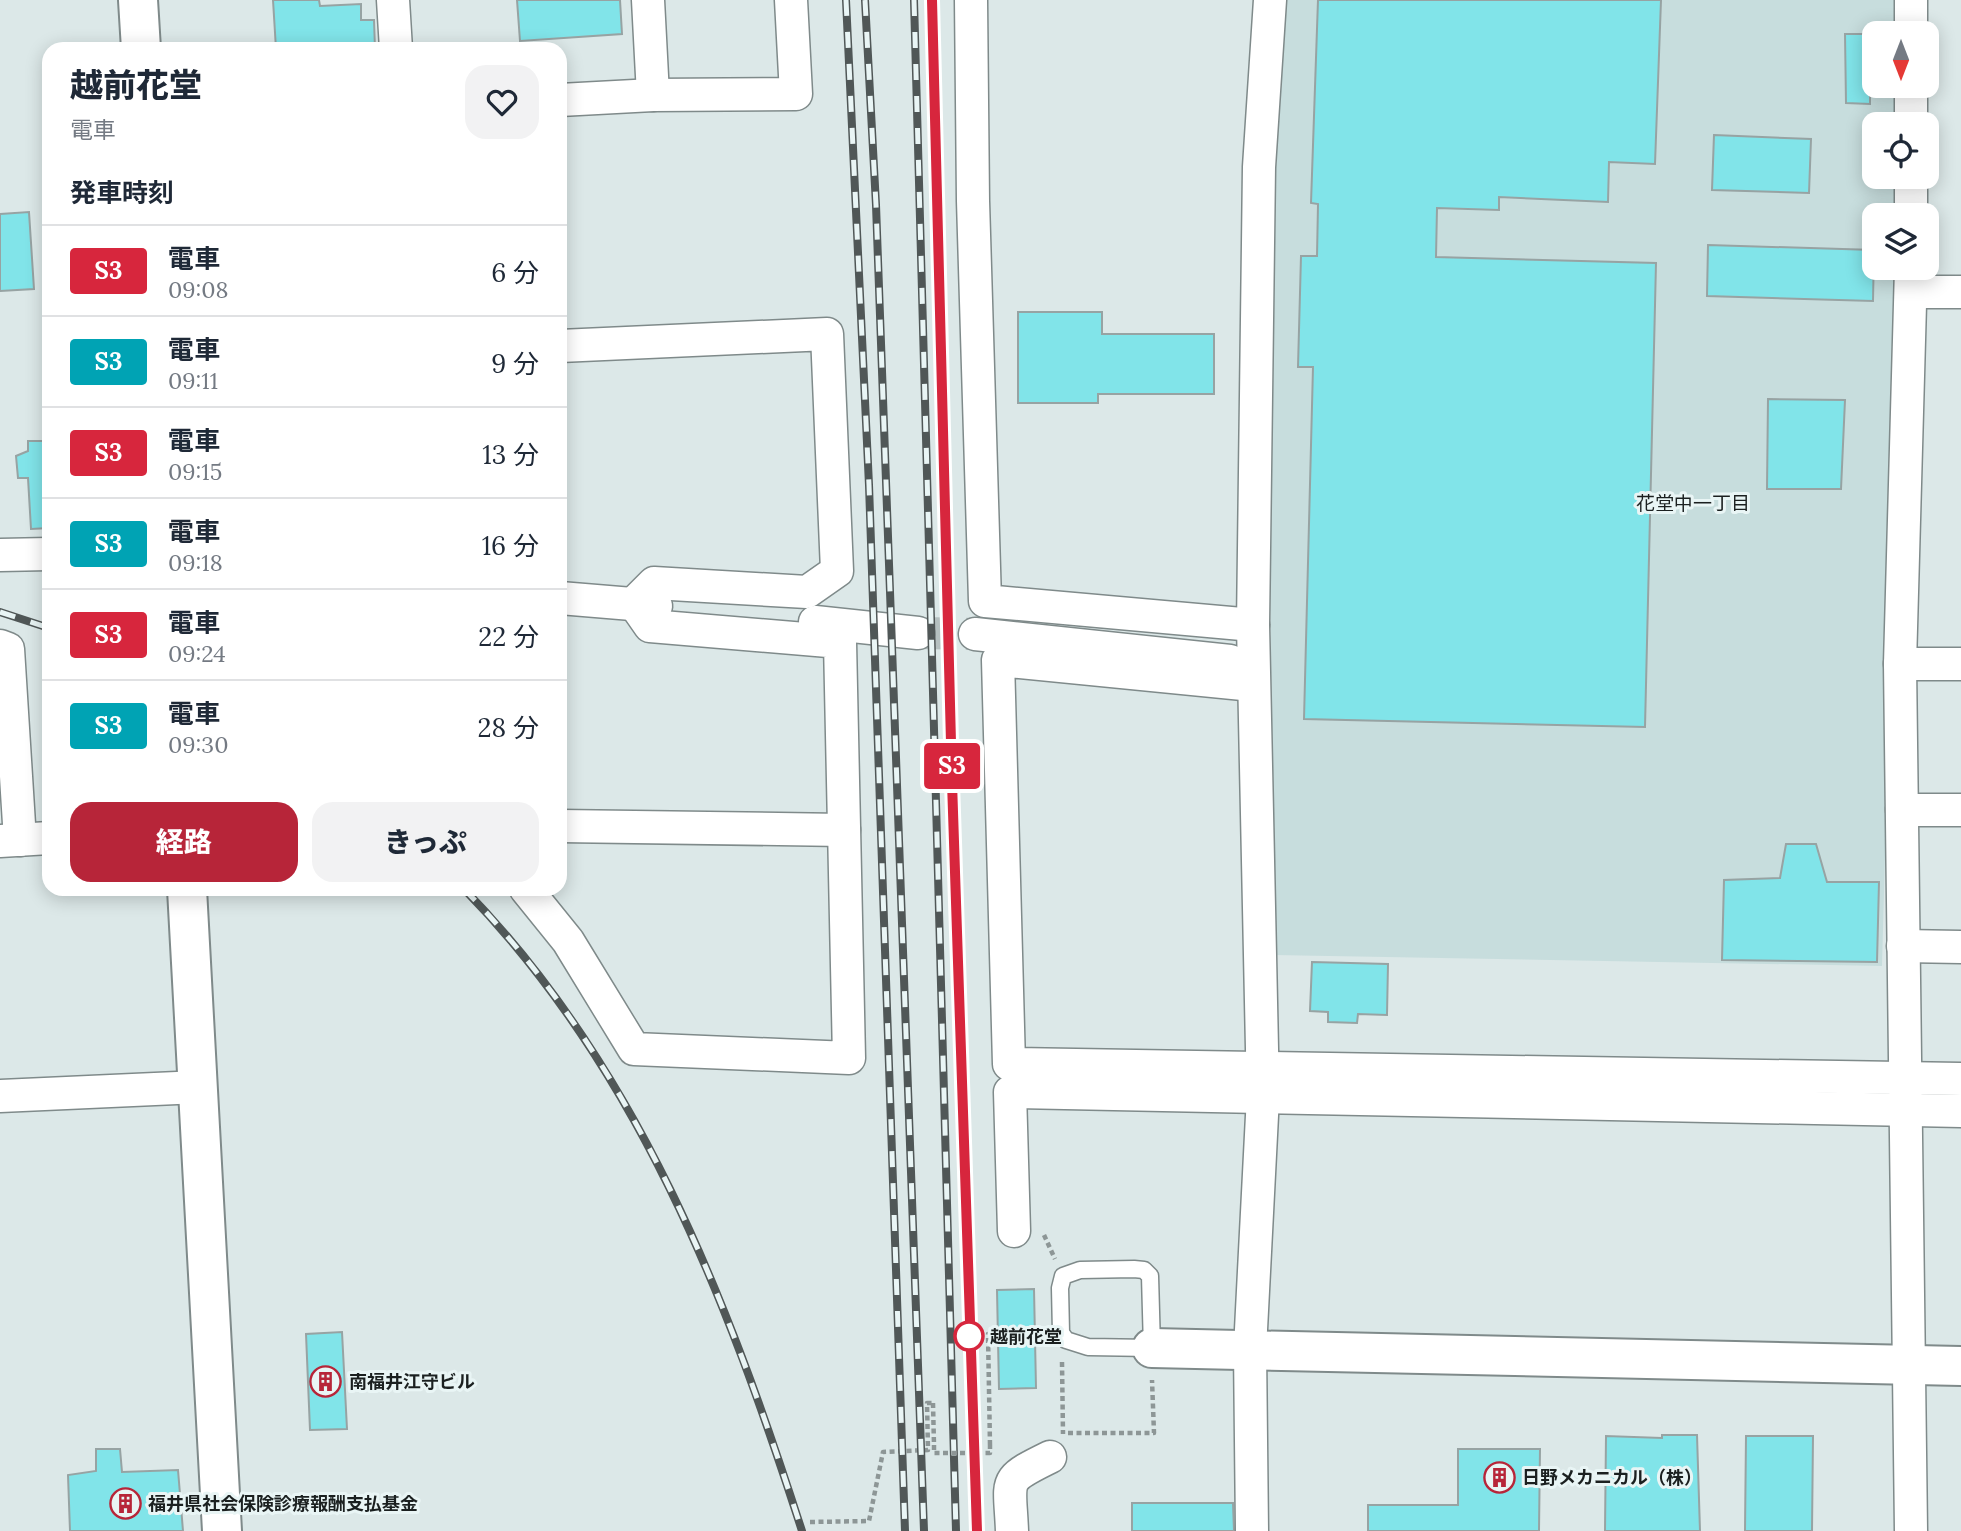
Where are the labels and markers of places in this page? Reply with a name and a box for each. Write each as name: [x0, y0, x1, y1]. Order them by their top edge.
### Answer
marker: 越前花堂: [954, 1321, 984, 1351]
place label: 越前花堂: [990, 1325, 1062, 1348]
building icon: 南福井江守ビル: [309, 1364, 343, 1398]
place label: 南福井江守ビル: [349, 1370, 475, 1393]
building icon: 日野メカニカル（株）: [1482, 1460, 1516, 1494]
place label: 日野メカニカル（株）: [1522, 1466, 1702, 1489]
building icon: 福井県社会保険診療報酬支払基金: [108, 1486, 142, 1520]
place label: 福井県社会保険診療報酬支払基金: [148, 1492, 418, 1515]

